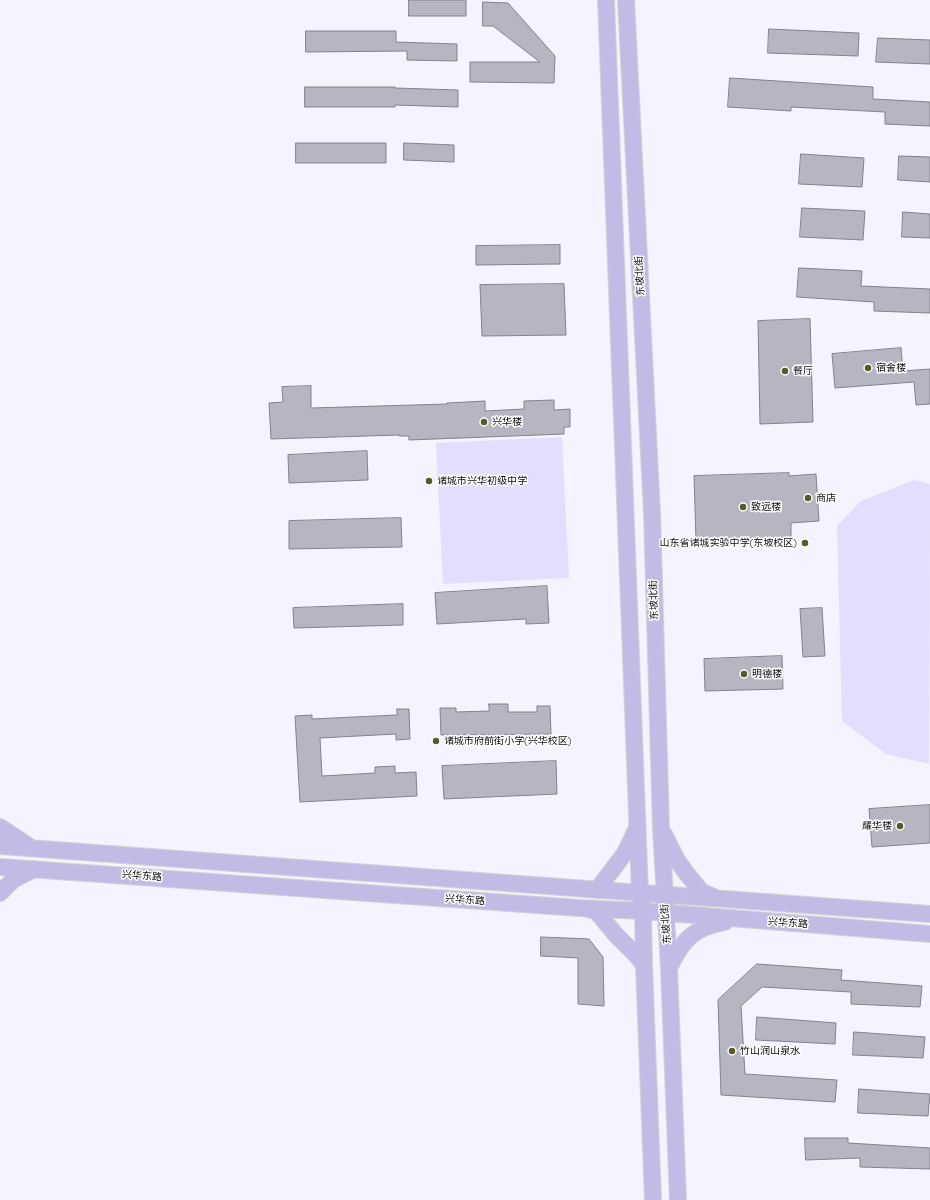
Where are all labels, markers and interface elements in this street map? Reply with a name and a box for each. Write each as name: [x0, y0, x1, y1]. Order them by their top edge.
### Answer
street label: 东坡北街: [633, 256, 647, 296]
place label: 宿舍楼: [876, 362, 906, 374]
marker: 宿舍楼: [863, 363, 873, 373]
place label: 餐厅: [793, 365, 813, 377]
marker: 餐厅: [780, 366, 790, 376]
place label: 兴华楼: [492, 416, 522, 428]
marker: 兴华楼: [479, 417, 489, 427]
place label: 诸城市兴华初级中学: [437, 475, 527, 487]
marker: 诸城市兴华初级中学: [424, 476, 434, 486]
place label: 商店: [816, 492, 836, 504]
marker: 商店: [803, 493, 813, 503]
place label: 致远楼: [751, 501, 781, 513]
marker: 致远楼: [738, 502, 748, 512]
place label: 山东省诸城实验中学(东坡校区): [660, 537, 797, 549]
marker: 山东省诸城实验中学(东坡校区): [800, 538, 810, 548]
street label: 东坡北街: [647, 580, 661, 620]
place label: 明德楼: [752, 668, 782, 680]
marker: 明德楼: [739, 669, 749, 679]
place label: 诸城市府前街小学(兴华校区): [444, 735, 571, 747]
marker: 诸城市府前街小学(兴华校区): [431, 736, 441, 746]
place label: 耀华楼: [862, 820, 892, 832]
marker: 耀华楼: [895, 821, 905, 831]
street label: 兴华东路: [122, 869, 162, 883]
street label: 兴华东路: [445, 893, 485, 907]
street label: 东坡北街: [659, 904, 673, 944]
street label: 兴华东路: [768, 916, 808, 930]
place label: 竹山润山泉水: [740, 1045, 800, 1057]
marker: 竹山润山泉水: [727, 1046, 737, 1056]

